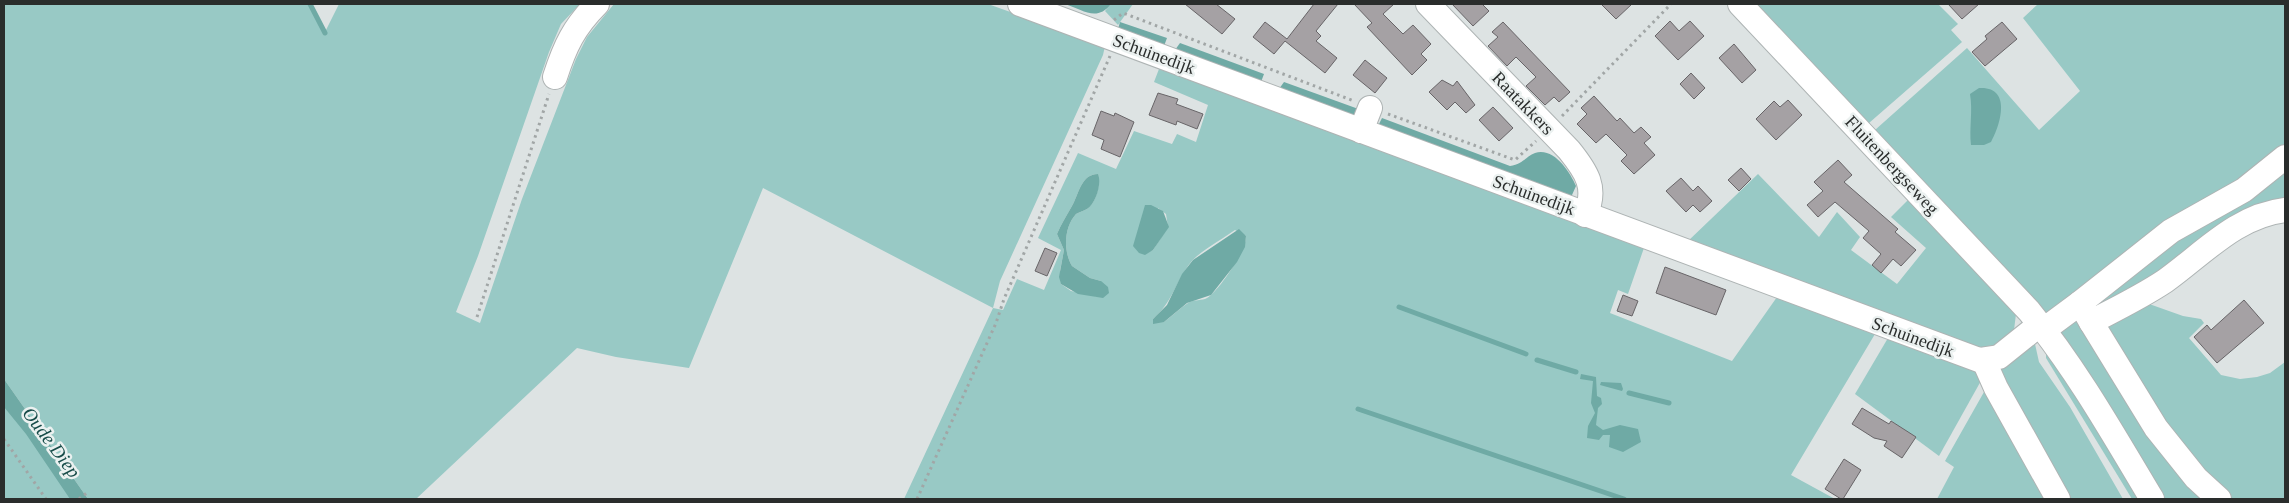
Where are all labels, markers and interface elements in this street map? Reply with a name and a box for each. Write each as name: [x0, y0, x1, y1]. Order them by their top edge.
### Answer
street label: Schuinedijk: [1110, 30, 1198, 78]
street label: Raatakkers: [1488, 67, 1558, 139]
street label: Fluitenbergseweg: [1841, 111, 1943, 219]
street label: Schuinedijk: [1490, 171, 1578, 219]
street label: Schuinedijk: [1869, 313, 1957, 361]
water label: Oude Diep: [18, 403, 85, 482]

